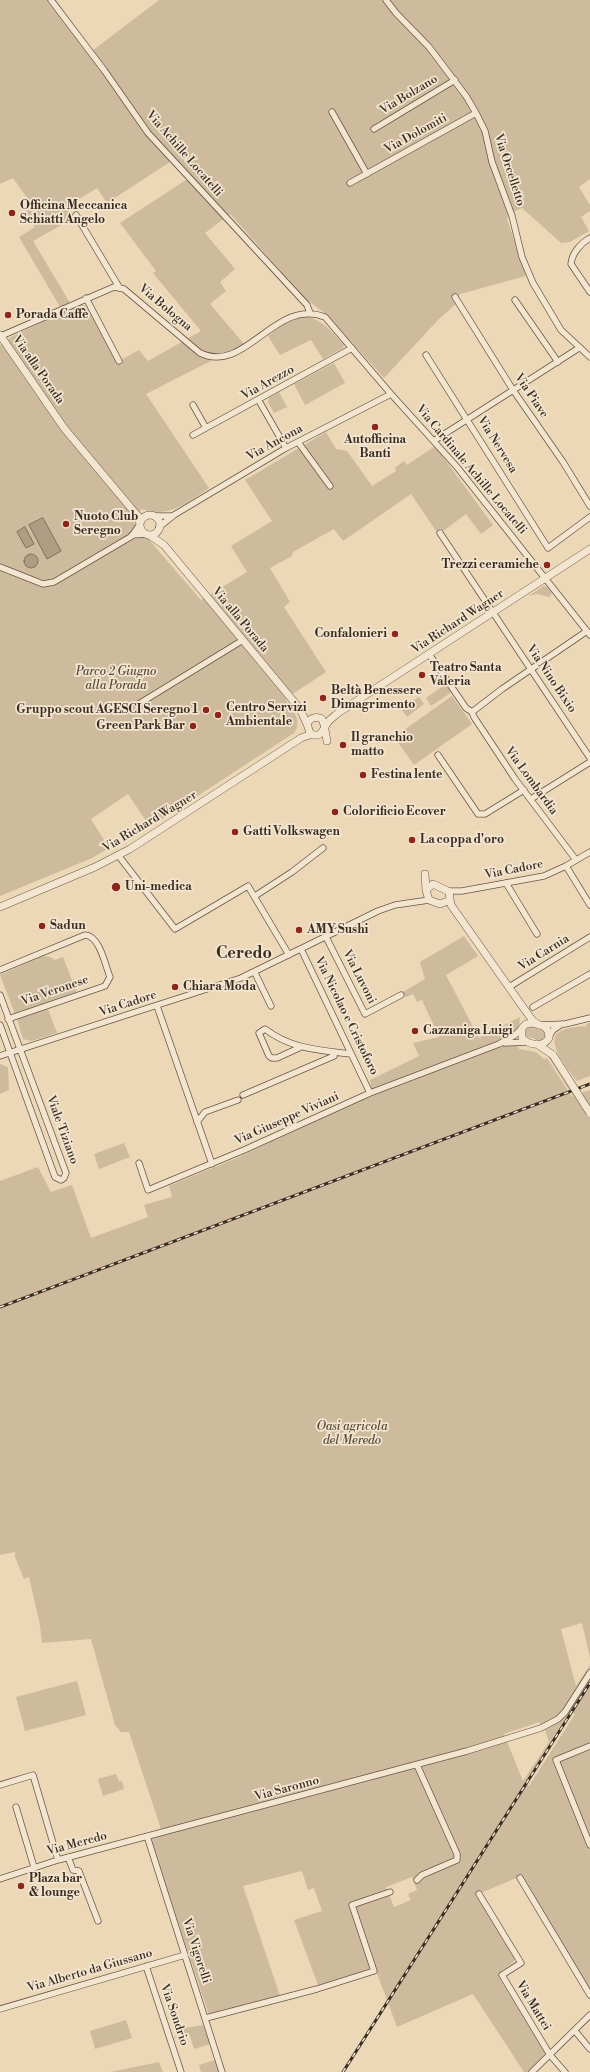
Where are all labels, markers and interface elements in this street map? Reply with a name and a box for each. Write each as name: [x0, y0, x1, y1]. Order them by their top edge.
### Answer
street label: Via Bolzano: [377, 72, 441, 118]
street label: Via Achille Locatelli: [143, 108, 225, 200]
street label: Via Dolomiti: [382, 111, 450, 157]
street label: Via Orcelletto: [491, 132, 527, 208]
place label: Officina Meccanica Schiatti Angelo: [20, 199, 127, 227]
marker: Officina Meccanica Schiatti Angelo: [7, 208, 17, 218]
street label: Via Bologna: [135, 281, 195, 335]
place label: Porada Caffè: [16, 308, 88, 322]
marker: Porada Caffè: [3, 310, 13, 320]
street label: Via alla Porada: [9, 333, 67, 407]
street label: Via Arezzo: [239, 363, 297, 403]
street label: Via Piave: [511, 371, 551, 421]
street label: Via Cardinale Achille Locatelli: [413, 402, 529, 538]
street label: Via Nervesa: [474, 414, 520, 476]
street label: Via Ancona: [244, 422, 306, 464]
marker: Autofficina Banti: [370, 422, 380, 432]
place label: Autofficina Banti: [344, 433, 406, 461]
place label: Nuoto Club Seregno: [74, 510, 138, 538]
marker: Nuoto Club Seregno: [61, 519, 71, 529]
place label: Trezzi ceramiche: [441, 558, 539, 572]
marker: Trezzi ceramiche: [542, 560, 552, 570]
street label: Via alla Porada: [209, 585, 271, 655]
street label: Via Richard Wagner: [409, 587, 507, 657]
place label: Confalonieri: [314, 627, 387, 641]
marker: Confalonieri: [390, 629, 400, 639]
street label: Via Nino Bixio: [523, 642, 579, 716]
place label: Teatro Santa Valeria: [430, 661, 501, 689]
park label: Parco 2 Giugno alla Porada: [76, 665, 156, 693]
marker: Teatro Santa Valeria: [417, 670, 427, 680]
place label: Beltà Benessere Dimagrimento: [331, 684, 422, 712]
marker: Beltà Benessere Dimagrimento: [318, 693, 328, 703]
place label: Centro Servizi Ambientale: [226, 701, 307, 729]
place label: Gruppo scout AGESCI Seregno 1: [16, 703, 198, 717]
marker: Gruppo scout AGESCI Seregno 1: [201, 705, 211, 715]
marker: Centro Servizi Ambientale: [213, 710, 223, 720]
place label: Green Park Bar: [96, 719, 185, 733]
marker: Green Park Bar: [188, 721, 198, 731]
place label: Il granchio matto: [351, 731, 413, 759]
marker: Il granchio matto: [338, 740, 348, 750]
street label: Via Lombardia: [502, 744, 560, 818]
place label: Festina lente: [371, 768, 442, 782]
marker: Festina lente: [358, 770, 368, 780]
street label: Via Richard Wagner: [100, 788, 200, 856]
place label: Colorificio Ecover: [343, 805, 446, 819]
marker: Colorificio Ecover: [330, 807, 340, 817]
place label: Gatti Volkswagen: [243, 825, 340, 839]
marker: Gatti Volkswagen: [230, 827, 240, 837]
place label: La coppa d'oro: [420, 833, 504, 847]
marker: La coppa d'oro: [407, 835, 417, 845]
street label: Via Cadore: [483, 857, 545, 883]
place label: Uni-medica: [125, 880, 192, 894]
marker: Uni-medica: [110, 881, 122, 893]
place label: Sadun: [50, 919, 86, 933]
marker: Sadun: [37, 921, 47, 931]
place label: AMY Sushi: [307, 923, 368, 937]
marker: AMY Sushi: [294, 925, 304, 935]
street label: Via Carnia: [516, 932, 572, 974]
district label: Ceredo: [216, 944, 272, 964]
street label: Via Luvoni: [339, 948, 379, 1006]
street label: Via Nicolao e Cristoforo: [311, 955, 381, 1077]
street label: Via Veronese: [19, 973, 91, 1009]
place label: Chiara Moda: [183, 980, 256, 994]
marker: Chiara Moda: [170, 982, 180, 992]
street label: Via Cadore: [98, 988, 158, 1020]
place label: Cazzaniga Luigi: [423, 1024, 513, 1038]
marker: Cazzaniga Luigi: [410, 1026, 420, 1036]
street label: Via Giuseppe Viviani: [233, 1089, 341, 1149]
street label: Viale Tiziano: [43, 1094, 81, 1166]
park label: Oasi agricola del Meredo: [316, 1420, 388, 1448]
street label: Via Saronno: [253, 1773, 321, 1805]
street label: Via Meredo: [45, 1829, 109, 1859]
place label: Plaza bar & lounge: [29, 1872, 82, 1900]
marker: Plaza bar & lounge: [16, 1881, 26, 1891]
street label: Via Vigorelli: [179, 1917, 213, 1985]
street label: Via Alberto da Giussano: [26, 1946, 154, 1996]
street label: Via Mattei: [513, 1979, 553, 2033]
street label: Via Sondrio: [157, 1982, 191, 2048]

